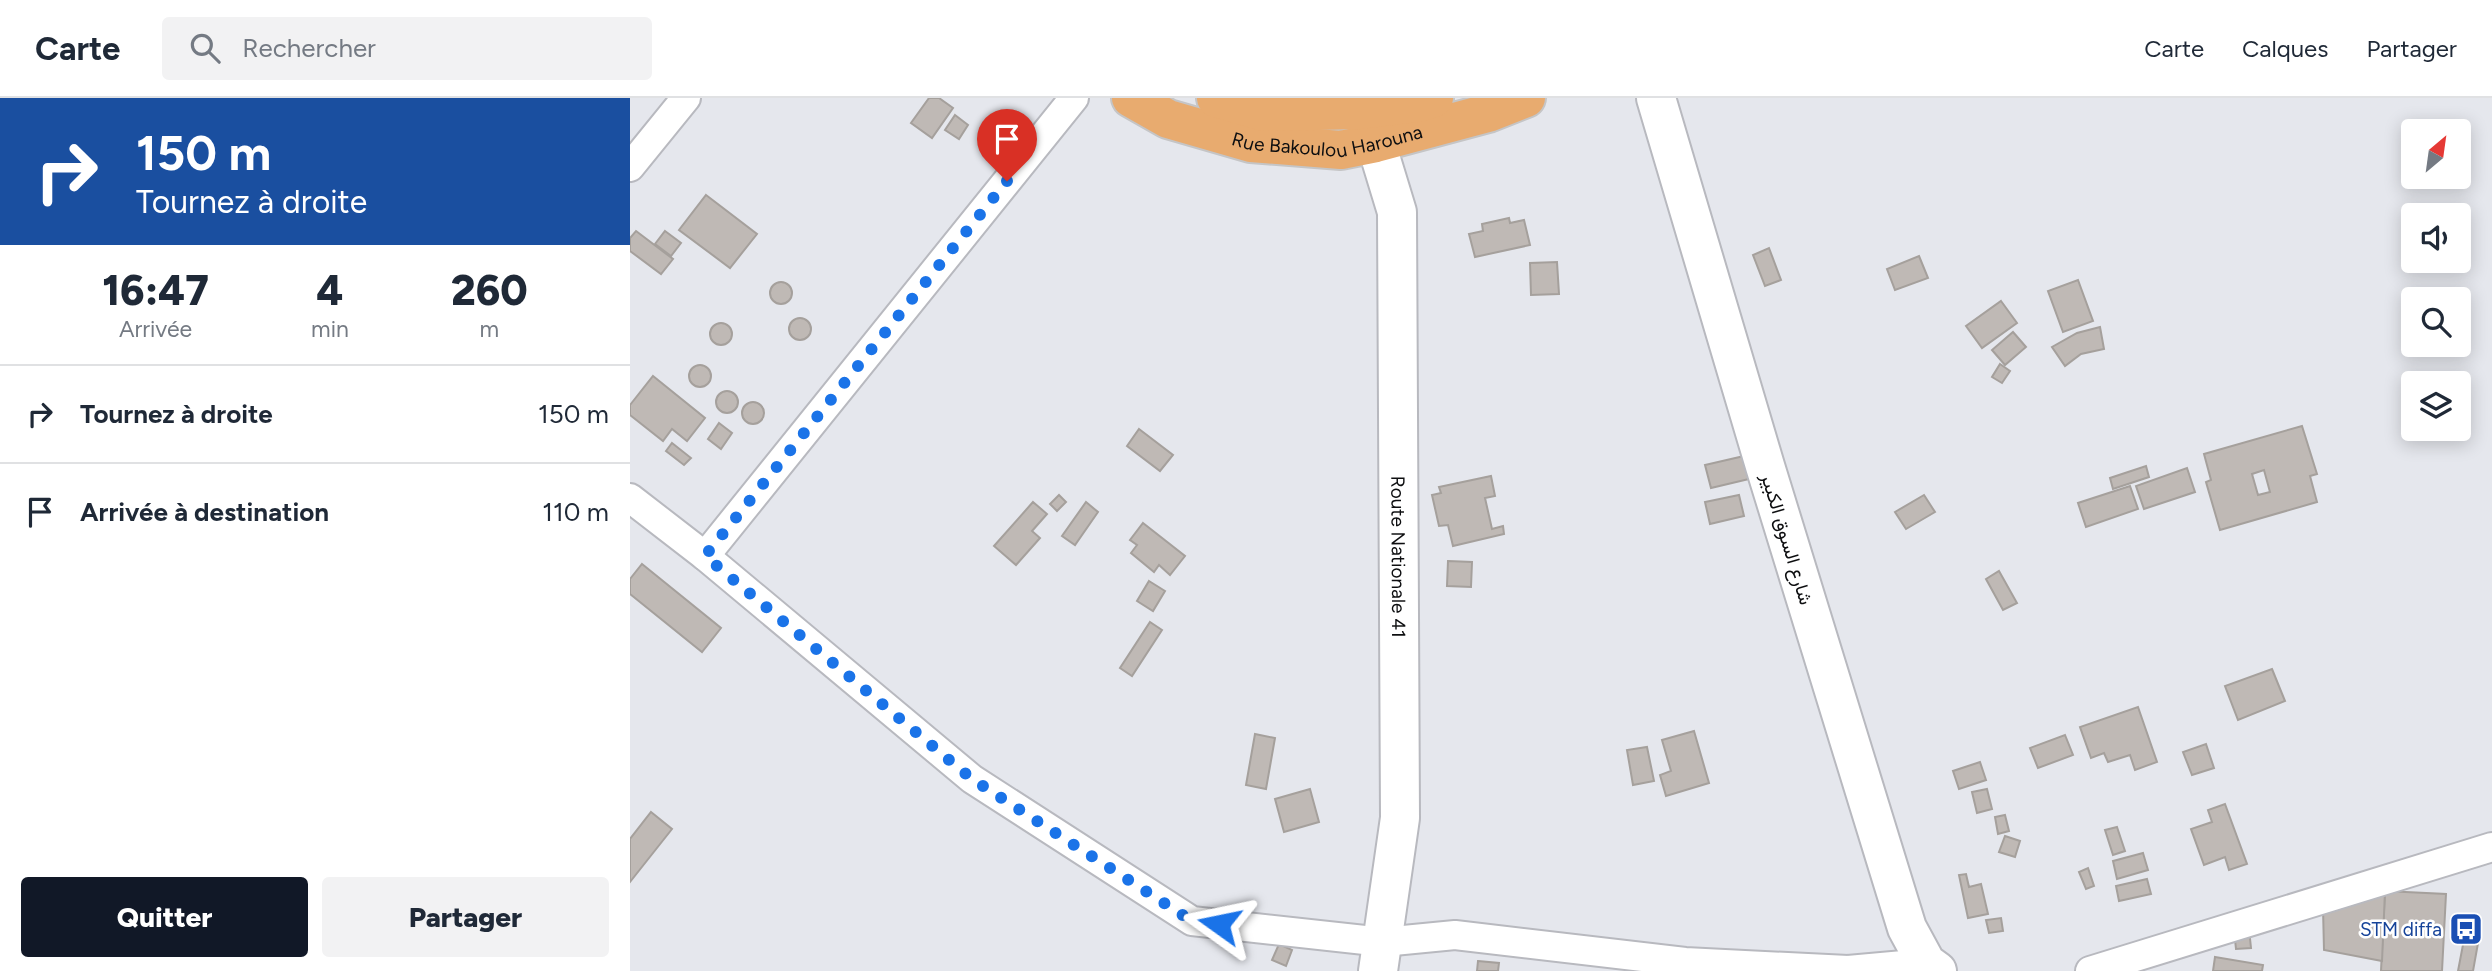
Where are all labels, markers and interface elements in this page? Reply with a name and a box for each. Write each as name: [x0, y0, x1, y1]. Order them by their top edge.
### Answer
search box: [162, 17, 652, 80]
text: Carte: [35, 29, 120, 68]
icon: search: [186, 29, 224, 67]
text: Rechercher: [242, 32, 376, 64]
text: Carte: [2144, 34, 2204, 63]
text: Calques: [2242, 34, 2328, 63]
text: Partager: [2366, 34, 2457, 63]
pin: [977, 109, 1037, 181]
north arrow: [2401, 119, 2471, 189]
map controls: [2401, 119, 2471, 441]
icon: arrive: [988, 120, 1026, 158]
street label: Rue Bakoulou Harouna: [1229, 120, 1425, 162]
text: 150 m: [136, 123, 271, 182]
icon: right: [21, 126, 112, 217]
text: Tournez à droite: [136, 183, 367, 221]
button: sound: [2401, 203, 2471, 273]
text: 16:47: [102, 265, 209, 316]
text: 4: [317, 265, 343, 316]
text: 260: [451, 265, 528, 316]
button: search: [2401, 287, 2471, 357]
text: Arrivée: [119, 315, 192, 343]
text: min: [311, 315, 349, 343]
text: m: [480, 315, 499, 343]
button: layers: [2401, 371, 2471, 441]
icon: right: [21, 395, 59, 433]
text: Tournez à droite: [80, 398, 273, 430]
text: 150 m: [538, 398, 609, 430]
street label: شارع السوق الكبير: [1755, 470, 1818, 608]
street label: Route Nationale 41: [1387, 476, 1411, 638]
icon: arrive: [21, 493, 59, 531]
text: Arrivée à destination: [80, 496, 329, 528]
text: 110 m: [542, 496, 609, 528]
button: Quitter: [21, 877, 308, 957]
button: Partager: [322, 877, 609, 957]
position arrow: [1182, 887, 1256, 961]
bus stop icon: STM diffa: [2447, 910, 2485, 948]
place label: STM diffa: [2360, 918, 2442, 941]

